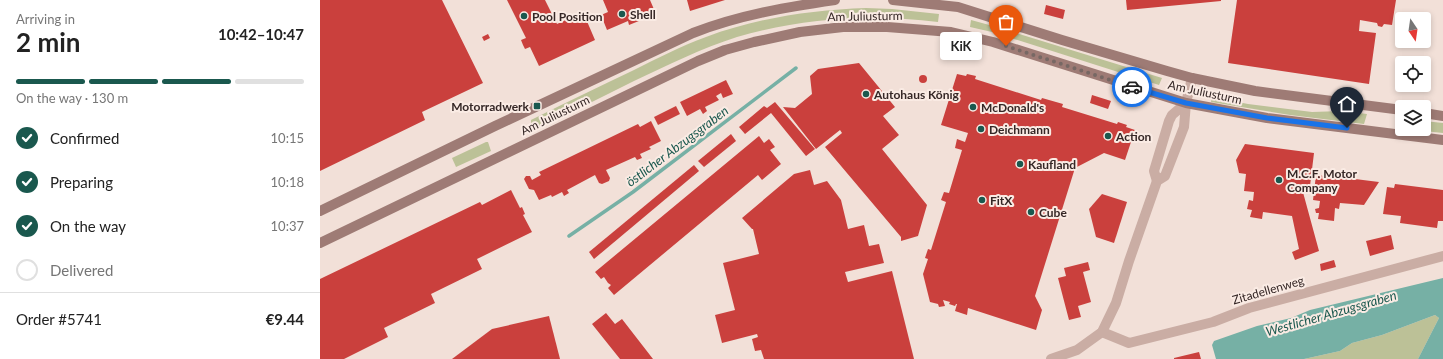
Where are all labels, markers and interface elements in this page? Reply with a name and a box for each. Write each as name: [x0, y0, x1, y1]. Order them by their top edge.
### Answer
pin: [989, 5, 1023, 46]
place label: Shell: [630, 7, 656, 22]
street label: Am Juliusturm: [827, 8, 903, 24]
place label: Pool Position: [532, 9, 603, 24]
marker: Shell: [617, 9, 627, 19]
text: Arriving in: [16, 11, 75, 27]
marker: Pool Position: [519, 11, 529, 21]
icon: bag: [995, 11, 1017, 33]
north arrow: [1395, 12, 1431, 48]
map controls: [1395, 12, 1431, 136]
text: 10:42–10:47: [218, 25, 304, 43]
text: 2 min: [16, 26, 80, 58]
callout: KiK: [940, 32, 982, 60]
text: KiK: [950, 38, 972, 54]
button: locate: [1395, 56, 1431, 92]
courier: [1112, 67, 1152, 107]
icon: car: [1121, 76, 1143, 98]
street label: Am Juliusturm: [1167, 77, 1243, 107]
place label: Autohaus König: [873, 87, 960, 102]
pin: [1330, 87, 1364, 128]
marker: Autohaus König: [861, 89, 871, 99]
text: On the way · 130 m: [16, 90, 128, 106]
street label: Am Juliusturm: [518, 92, 592, 138]
icon: home: [1336, 93, 1358, 115]
place label: Motorradwerk: [451, 99, 530, 114]
place label: McDonald's: [981, 100, 1044, 115]
button: layers: [1395, 100, 1431, 136]
marker: Motorradwerk: [532, 101, 542, 111]
water label: östlicher Abzugsgraben: [623, 102, 731, 190]
marker: McDonald's: [968, 102, 978, 112]
place label: Deichmann: [989, 122, 1050, 137]
marker: Deichmann: [976, 124, 986, 134]
icon: check: [16, 127, 38, 149]
text: Confirmed: [50, 129, 119, 147]
place label: Action: [1115, 129, 1152, 144]
text: 10:15: [271, 130, 304, 146]
marker: Action: [1103, 131, 1113, 141]
place label: Kaufland: [1028, 157, 1076, 172]
marker: Kaufland: [1015, 159, 1025, 169]
place label: M.C.F. Motor Company: [1287, 166, 1358, 195]
icon: check: [16, 171, 38, 193]
text: Preparing: [50, 173, 113, 191]
text: 10:18: [271, 174, 304, 190]
marker: M.C.F. Motor Company: [1274, 175, 1284, 185]
place label: FitX: [990, 193, 1013, 208]
marker: FitX: [977, 195, 987, 205]
place label: Cube: [1039, 205, 1067, 220]
marker: Cube: [1026, 207, 1036, 217]
icon: check: [16, 215, 38, 237]
text: On the way: [50, 217, 126, 235]
text: 10:37: [271, 218, 304, 234]
text: Delivered: [50, 261, 113, 279]
street label: Zitadellenweg: [1230, 273, 1306, 307]
water label: Westlicher Abzugsgraben: [1264, 287, 1398, 339]
text: Order #5741: [16, 310, 102, 328]
text: €9.44: [266, 310, 304, 328]

